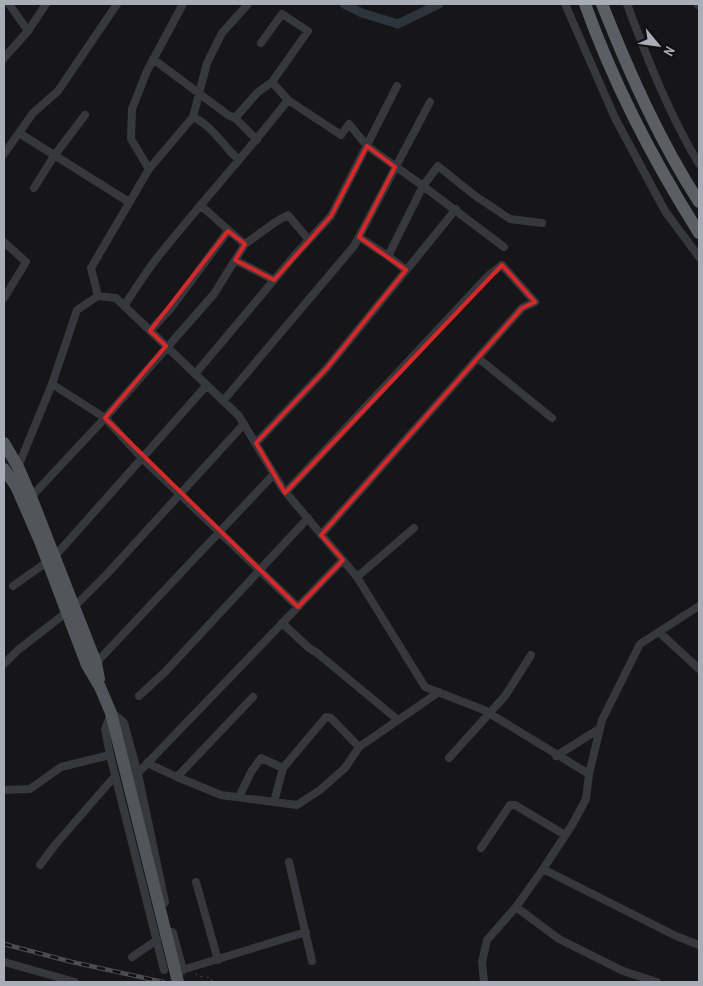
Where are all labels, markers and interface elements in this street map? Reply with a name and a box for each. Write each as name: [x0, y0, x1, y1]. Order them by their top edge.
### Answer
north arrow: [633, 20, 683, 70]
text: N: [659, 43, 679, 59]

